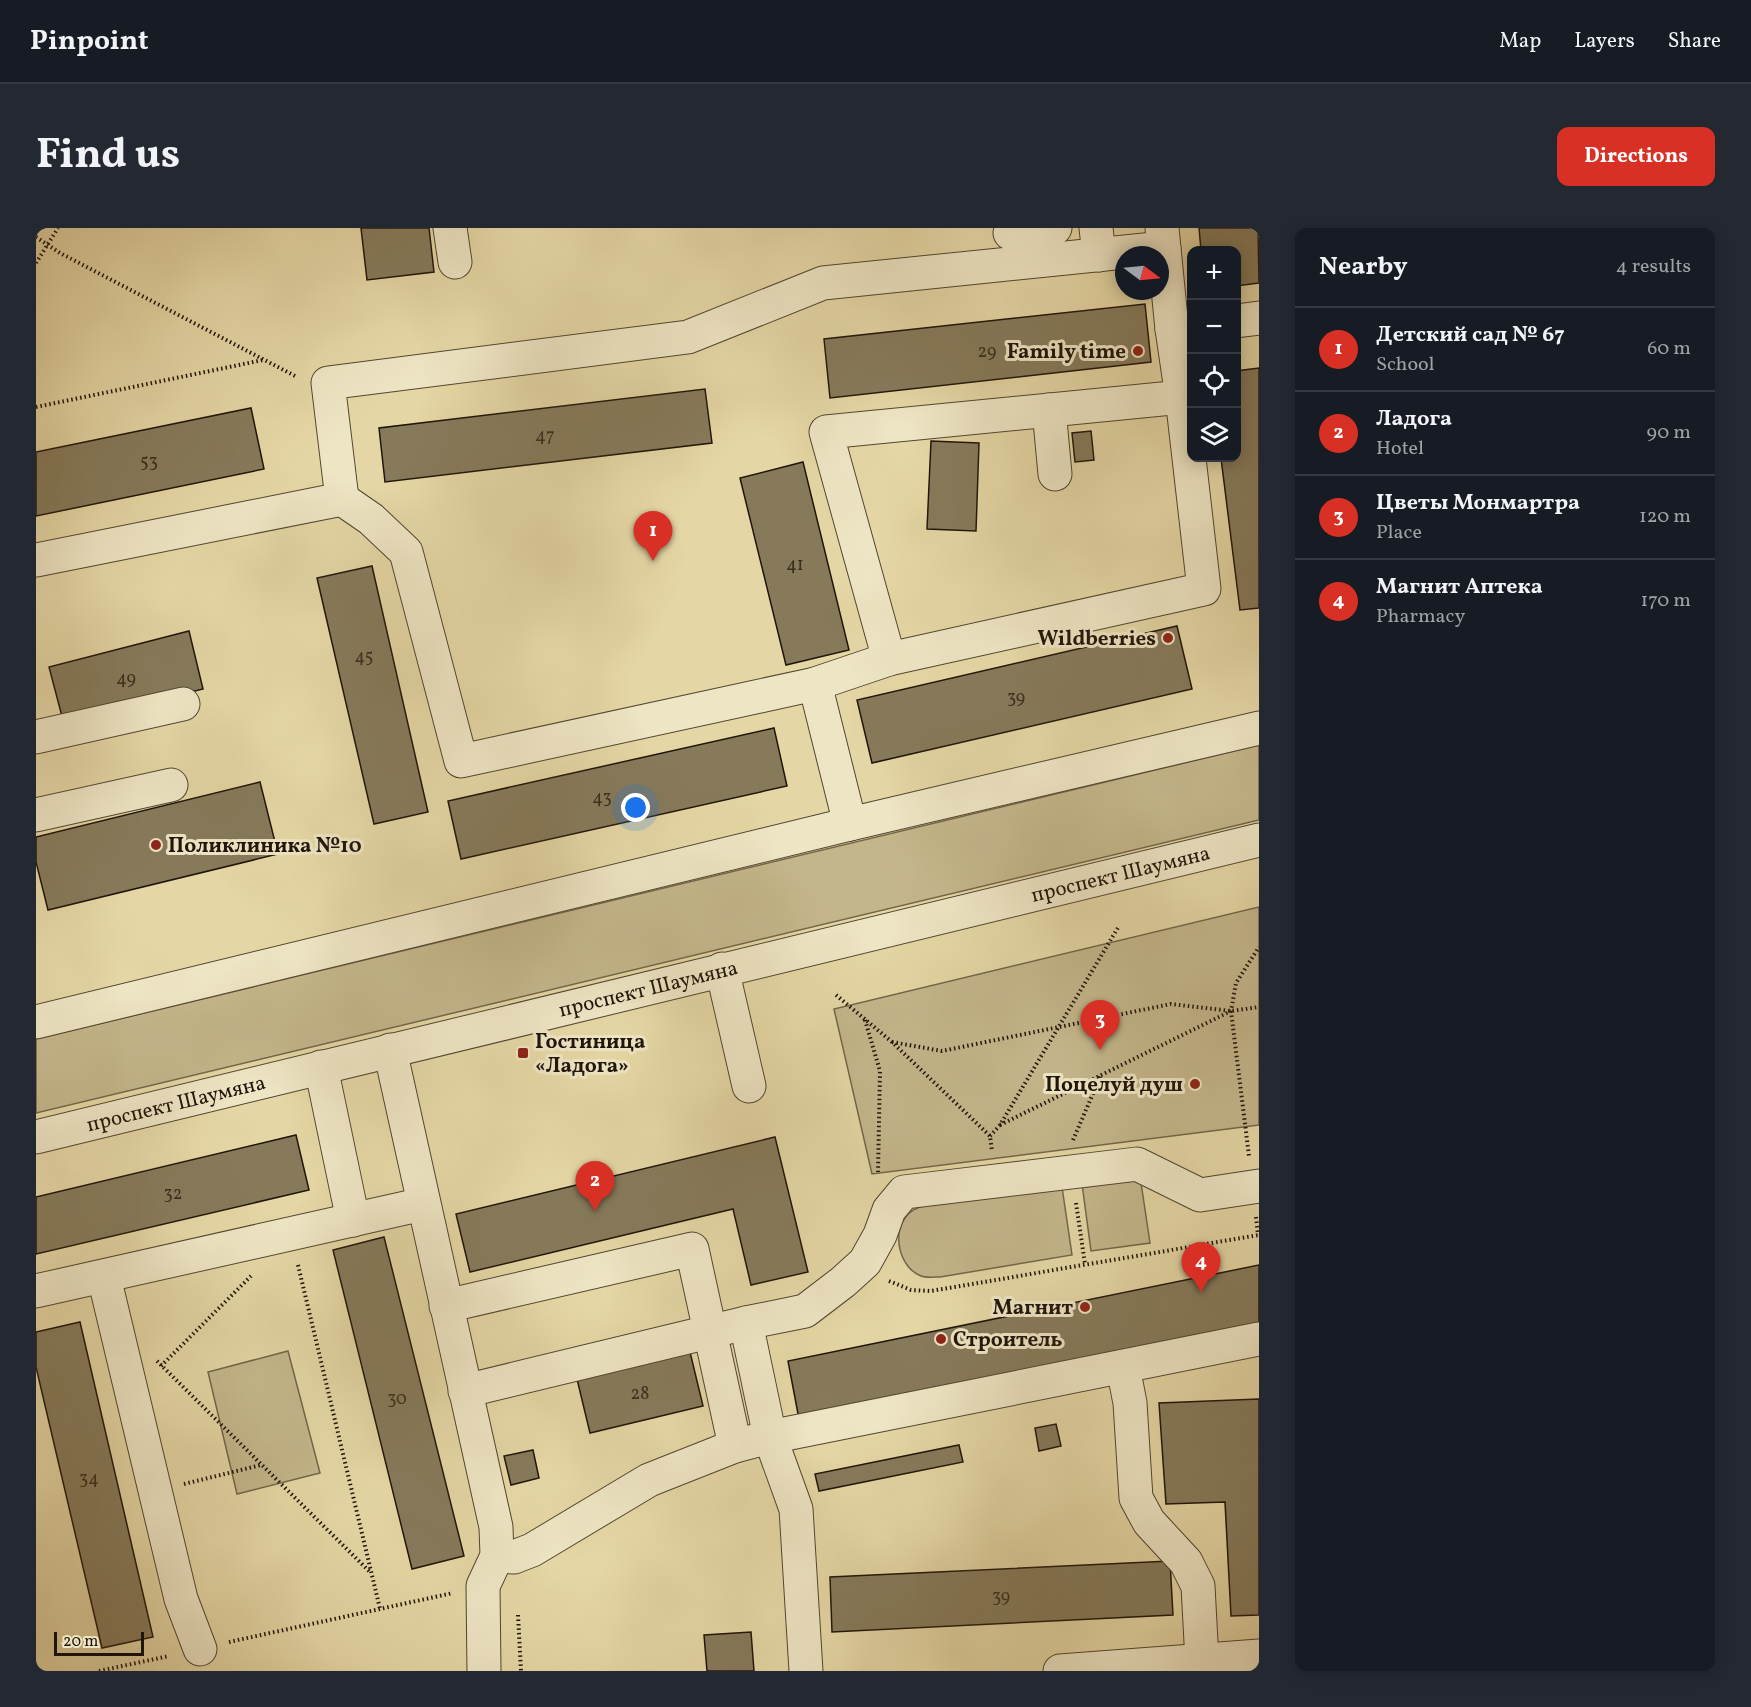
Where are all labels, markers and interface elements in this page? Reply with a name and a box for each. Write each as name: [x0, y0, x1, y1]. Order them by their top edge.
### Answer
text: Pinpoint: [30, 22, 148, 61]
text: Map: [1499, 27, 1541, 56]
text: Layers: [1574, 27, 1635, 56]
text: Share: [1668, 27, 1721, 56]
text: Find us: [36, 127, 180, 186]
button: Directions: [1557, 127, 1715, 186]
north arrow: [1115, 246, 1169, 300]
map controls: [1187, 246, 1241, 462]
button: +: [1187, 246, 1241, 300]
text: Nearby: [1319, 249, 1408, 285]
text: 4 results: [1616, 253, 1691, 281]
button: −: [1187, 300, 1241, 354]
text: Детский сад № 67: [1376, 320, 1565, 351]
text: 1: [1334, 335, 1343, 363]
text: 60 m: [1647, 335, 1691, 363]
place label: Family time: [1007, 338, 1126, 367]
house number: 29: [978, 340, 996, 365]
marker: Family time: [1131, 344, 1145, 358]
text: School: [1376, 351, 1434, 379]
button: locate: [1187, 354, 1241, 408]
text: Ладога: [1376, 404, 1452, 435]
button: layers: [1187, 408, 1241, 462]
text: 2: [1333, 419, 1344, 447]
text: 90 m: [1647, 419, 1691, 447]
house number: 47: [535, 424, 555, 449]
text: Hotel: [1376, 435, 1424, 463]
house number: 53: [140, 450, 158, 475]
text: Цветы Монмартра: [1376, 488, 1580, 519]
text: 3: [1333, 503, 1344, 531]
text: 120 m: [1639, 503, 1691, 531]
pin: 1: [634, 512, 672, 561]
text: Place: [1376, 519, 1422, 547]
house number: 41: [786, 553, 804, 578]
text: Магнит Аптека: [1376, 572, 1543, 603]
text: 4: [1332, 587, 1345, 615]
text: 170 m: [1641, 587, 1691, 615]
text: Pharmacy: [1376, 603, 1465, 631]
place label: Wildberries: [1038, 625, 1156, 654]
marker: Wildberries: [1161, 631, 1175, 645]
house number: 45: [355, 645, 373, 670]
house number: 49: [116, 667, 136, 692]
house number: 39: [1007, 686, 1025, 711]
house number: 43: [592, 786, 612, 811]
your location: [621, 793, 650, 822]
place label: Поликлиника №10: [168, 832, 362, 861]
marker: Поликлиника №10: [149, 838, 163, 852]
street label: проспект Шаумяна: [1028, 839, 1213, 911]
street label: проспект Шаумяна: [556, 954, 741, 1025]
pin: 3: [1080, 1000, 1120, 1050]
place label: Гостиница «Ладога»: [535, 1028, 645, 1081]
marker: Гостиница «Ладога»: [516, 1046, 530, 1060]
street label: проспект Шаумяна: [84, 1069, 269, 1140]
place label: Поцелуй душ: [1045, 1071, 1183, 1100]
marker: Поцелуй душ: [1188, 1077, 1202, 1091]
pin: 2: [576, 1162, 614, 1211]
house number: 32: [164, 1182, 182, 1207]
pin: 4: [1182, 1242, 1220, 1292]
place label: Магнит: [993, 1294, 1073, 1323]
marker: Магнит: [1078, 1300, 1092, 1314]
place label: Строитель: [953, 1326, 1063, 1355]
marker: Строитель: [934, 1332, 948, 1346]
house number: 28: [631, 1382, 649, 1407]
house number: 30: [387, 1387, 407, 1412]
house number: 34: [79, 1467, 99, 1492]
house number: 39: [992, 1585, 1010, 1610]
scale bar: [54, 1629, 144, 1656]
text: 20 m: [63, 1631, 98, 1653]

